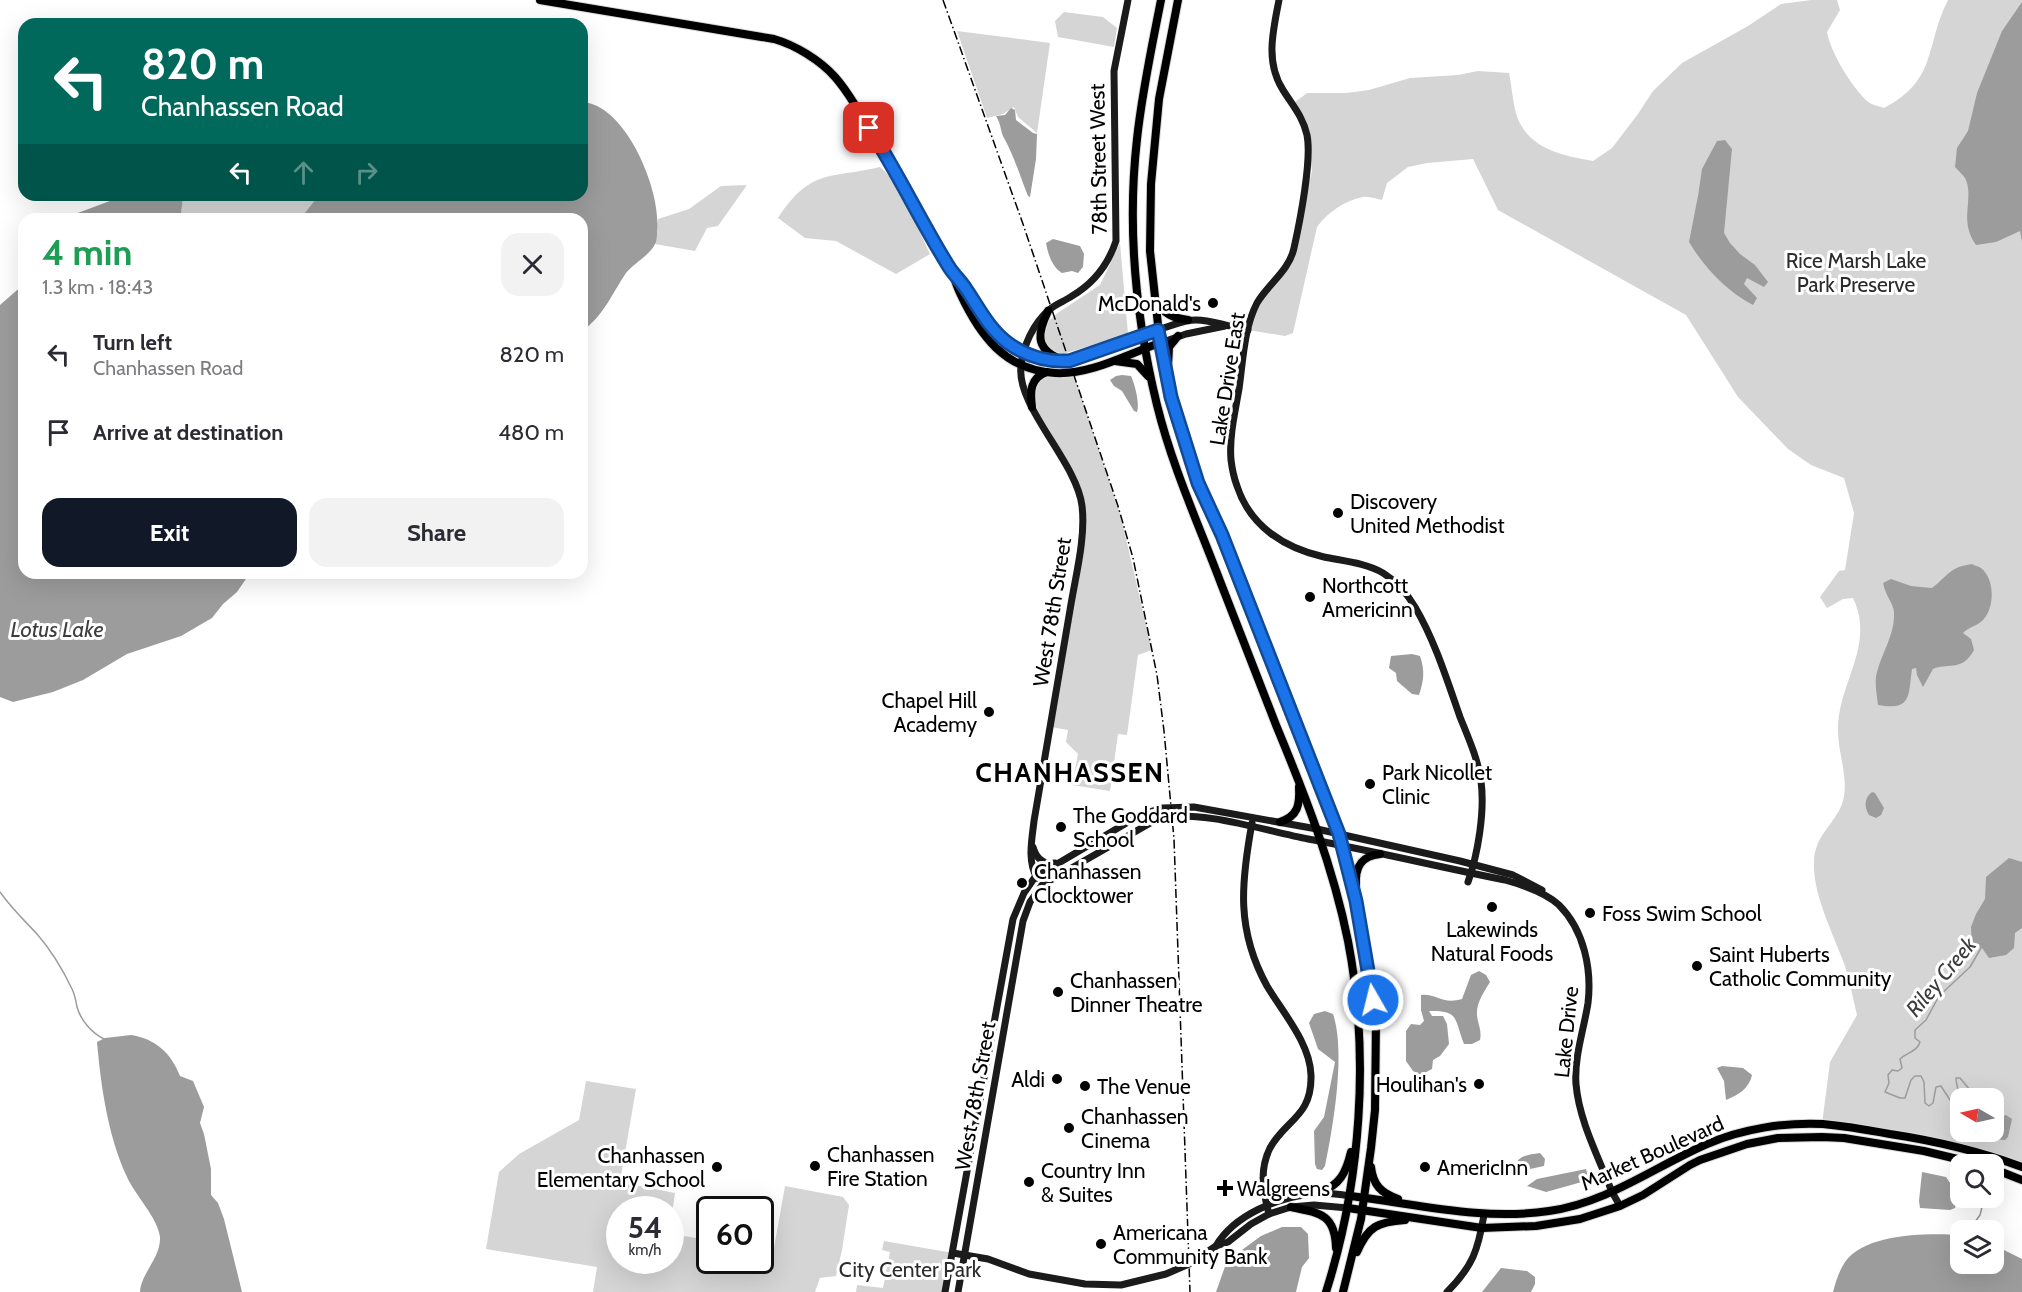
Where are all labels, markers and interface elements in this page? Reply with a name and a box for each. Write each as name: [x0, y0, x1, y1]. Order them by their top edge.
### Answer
text: 820 m: [141, 38, 264, 90]
icon: left: [42, 42, 120, 120]
street label: 78th Street West: [1084, 83, 1112, 235]
text: Chanhassen Road: [141, 90, 344, 123]
pin: [843, 102, 894, 153]
icon: arrive: [852, 111, 885, 144]
icon: left: [224, 156, 257, 189]
icon: ahead: [287, 156, 320, 189]
icon: right: [350, 156, 383, 189]
text: 4 min: [42, 230, 132, 274]
button: close: [501, 233, 564, 296]
park label: Rice Marsh Lake Park Preserve: [1786, 248, 1927, 297]
text: 1.3 km · 18:43: [42, 275, 153, 299]
place label: McDonald's: [1098, 291, 1201, 316]
marker: McDonald's: [1206, 296, 1220, 310]
street label: Lake Drive East: [1204, 311, 1250, 447]
text: Turn left: [93, 329, 172, 356]
icon: left: [42, 338, 75, 371]
text: 820 m: [500, 341, 564, 368]
text: Chanhassen Road: [93, 356, 243, 380]
icon: arrive: [42, 416, 75, 449]
text: Arrive at destination: [93, 419, 283, 446]
text: 480 m: [498, 419, 564, 446]
place label: Discovery United Methodist: [1350, 489, 1505, 538]
button: Exit: [42, 498, 297, 567]
button: Share: [309, 498, 564, 567]
marker: Discovery United Methodist: [1331, 506, 1345, 520]
street label: West 78th Street: [1028, 536, 1076, 688]
place label: Northcott Americinn: [1322, 573, 1413, 622]
marker: Northcott Americinn: [1303, 590, 1317, 604]
water label: Lotus Lake: [11, 616, 104, 643]
place label: Chapel Hill Academy: [881, 688, 977, 737]
marker: Chapel Hill Academy: [982, 705, 996, 719]
district label: CHANHASSEN: [975, 756, 1165, 789]
place label: Park Nicollet Clinic: [1382, 760, 1492, 809]
marker: Park Nicollet Clinic: [1363, 777, 1377, 791]
place label: The Goddard School: [1073, 803, 1188, 852]
marker: The Goddard School: [1054, 820, 1068, 834]
place label: Chanhassen Clocktower: [1034, 859, 1141, 908]
marker: Chanhassen Clocktower: [1015, 876, 1029, 890]
marker: Lakewinds Natural Foods: [1485, 900, 1499, 914]
place label: Foss Swim School: [1602, 901, 1762, 926]
marker: Foss Swim School: [1583, 906, 1597, 920]
place label: Lakewinds Natural Foods: [1431, 917, 1553, 966]
water label: Riley Creek: [1900, 931, 1982, 1022]
place label: Saint Huberts Catholic Community: [1709, 942, 1892, 991]
marker: Saint Huberts Catholic Community: [1690, 959, 1704, 973]
place label: Chanhassen Dinner Theatre: [1070, 968, 1203, 1017]
position arrow: [1341, 968, 1405, 1032]
marker: Chanhassen Dinner Theatre: [1051, 985, 1065, 999]
street label: Lake Drive: [1549, 985, 1583, 1079]
street label: West 78th Street: [950, 1020, 1000, 1172]
place label: Aldi: [1011, 1067, 1045, 1092]
marker: Aldi: [1050, 1072, 1064, 1086]
place label: Houlihan's: [1376, 1072, 1467, 1097]
place label: The Venue: [1097, 1074, 1191, 1099]
marker: Houlihan's: [1472, 1077, 1486, 1091]
marker: The Venue: [1078, 1079, 1092, 1093]
north arrow: [1950, 1088, 2004, 1142]
map controls: [1950, 1088, 2004, 1274]
place label: Chanhassen Cinema: [1081, 1104, 1188, 1153]
street label: Market Boulevard: [1577, 1110, 1727, 1196]
marker: Chanhassen Cinema: [1062, 1121, 1076, 1135]
place label: Chanhassen Fire Station: [827, 1142, 934, 1191]
place label: Chanhassen Elementary School: [537, 1143, 705, 1192]
button: search: [1950, 1154, 2004, 1208]
place label: AmericInn: [1437, 1155, 1528, 1180]
place label: Country Inn & Suites: [1041, 1158, 1145, 1207]
marker: Chanhassen Fire Station: [808, 1159, 822, 1173]
marker: Chanhassen Elementary School: [710, 1160, 724, 1174]
marker: AmericInn: [1418, 1160, 1432, 1174]
marker: Country Inn & Suites: [1022, 1175, 1036, 1189]
place label: Walgreens: [1237, 1176, 1330, 1201]
marker: Walgreens: [1218, 1181, 1232, 1195]
speed limit sign: 60: [696, 1196, 774, 1274]
text: 54: [628, 1209, 662, 1246]
place label: Americana Community Bank: [1113, 1220, 1268, 1269]
button: layers: [1950, 1220, 2004, 1274]
marker: Americana Community Bank: [1094, 1237, 1108, 1251]
text: km/h: [629, 1241, 661, 1259]
park label: City Center Park: [839, 1257, 982, 1282]

